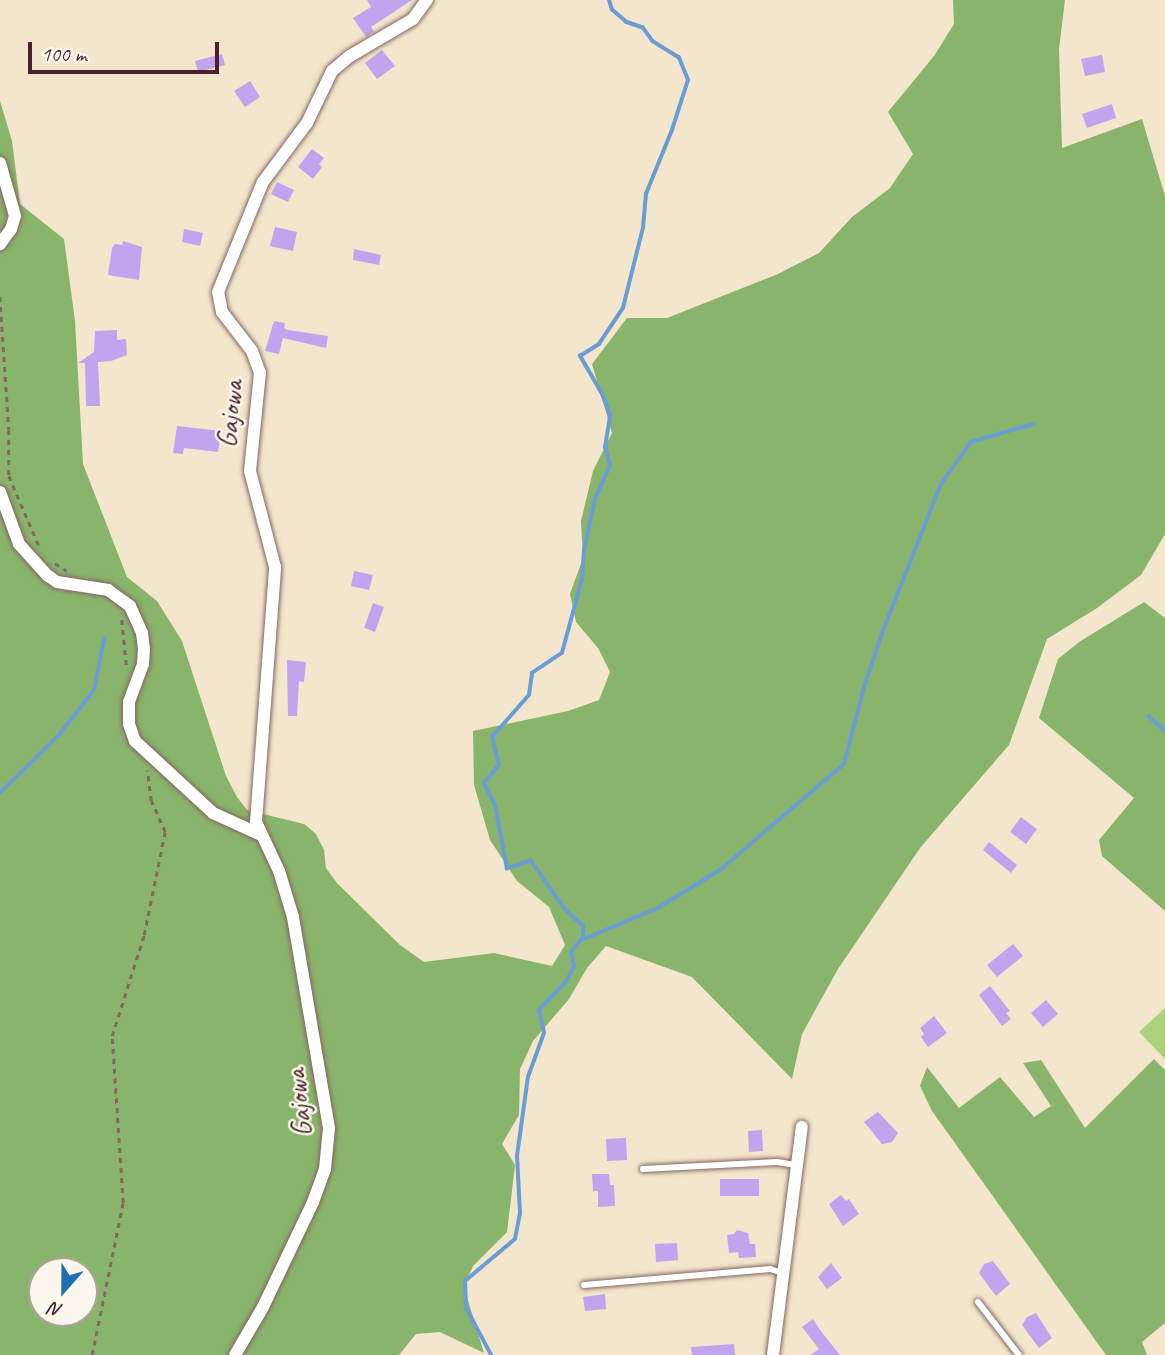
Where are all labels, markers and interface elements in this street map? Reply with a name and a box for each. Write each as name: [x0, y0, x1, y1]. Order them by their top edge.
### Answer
scale bar: [32, 28, 222, 72]
text: 100 m: [41, 41, 86, 67]
street label: Gajowa: [210, 379, 250, 449]
street label: Gajowa: [279, 1068, 319, 1138]
north arrow: [28, 1257, 98, 1327]
text: N: [46, 1296, 66, 1323]

